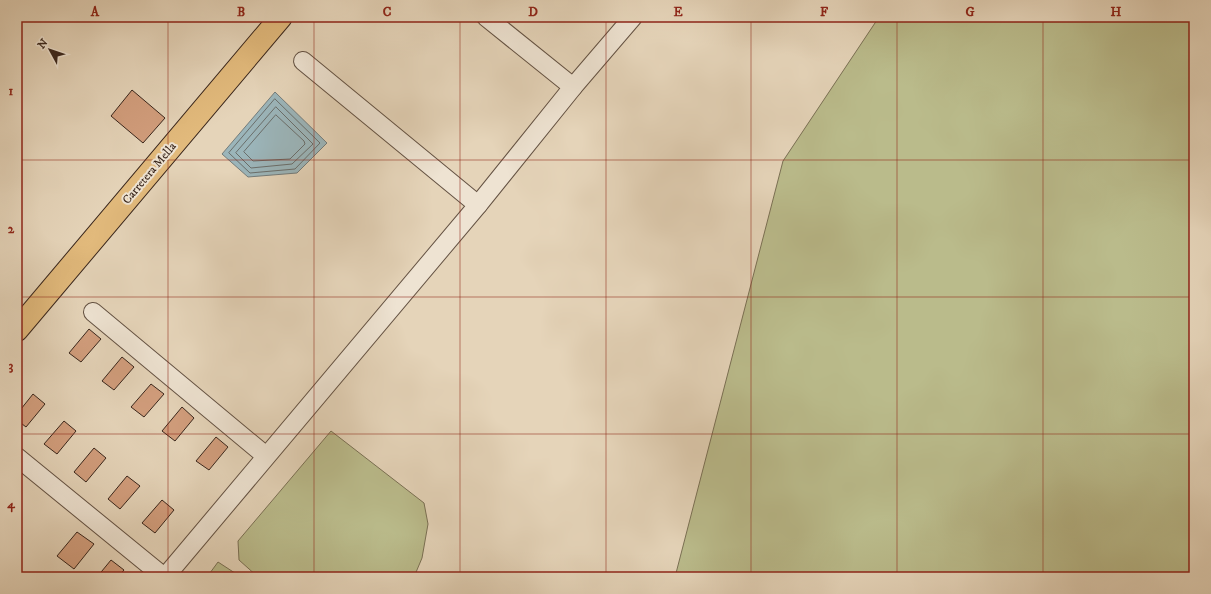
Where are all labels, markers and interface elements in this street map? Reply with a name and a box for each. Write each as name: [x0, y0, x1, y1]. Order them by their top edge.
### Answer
text: A: [90, 4, 100, 20]
text: B: [237, 4, 245, 20]
text: C: [383, 4, 392, 20]
text: D: [528, 4, 538, 20]
text: E: [673, 4, 683, 20]
text: F: [820, 4, 829, 20]
text: G: [965, 4, 975, 20]
text: H: [1111, 4, 1122, 20]
north arrow: [30, 30, 70, 70]
text: N: [35, 36, 51, 52]
text: 1: [9, 83, 14, 99]
street label: Carretera Mella: [119, 139, 180, 207]
text: 2: [8, 221, 15, 237]
text: 3: [9, 358, 14, 374]
text: 4: [6, 496, 15, 513]

